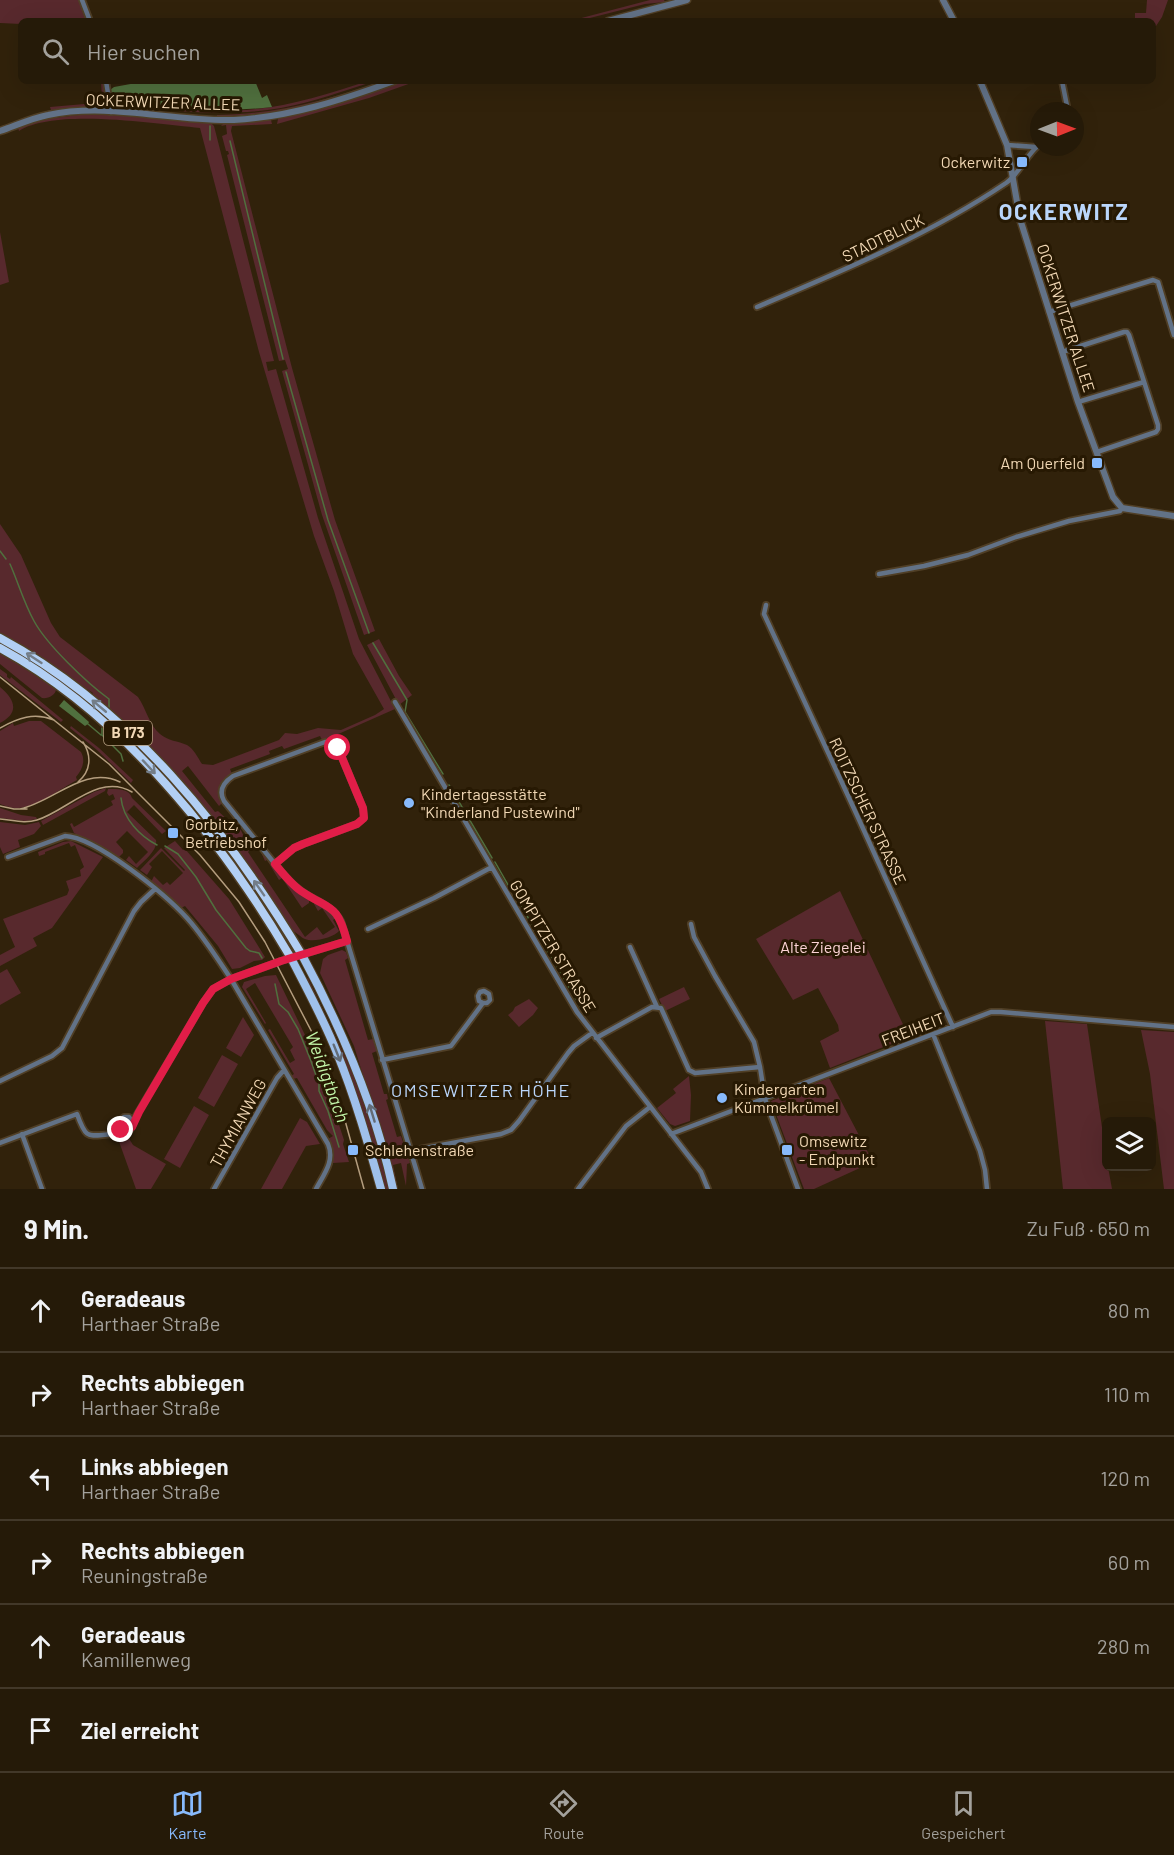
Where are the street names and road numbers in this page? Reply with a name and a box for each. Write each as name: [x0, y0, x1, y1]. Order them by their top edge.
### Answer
street label: OCKERWITZER ALLEE: [85, 89, 241, 114]
street label: STADTBLICK: [839, 210, 927, 265]
street label: OCKERWITZER ALLEE: [1034, 241, 1099, 394]
road number: B 173: [104, 721, 152, 745]
street label: ROITZSCHER STRASSE: [826, 734, 911, 887]
street label: GOMPITZER STRASSE: [506, 876, 601, 1016]
street label: FREIHEIT: [879, 1008, 947, 1049]
street label: THYMIANWEG: [205, 1075, 270, 1170]

